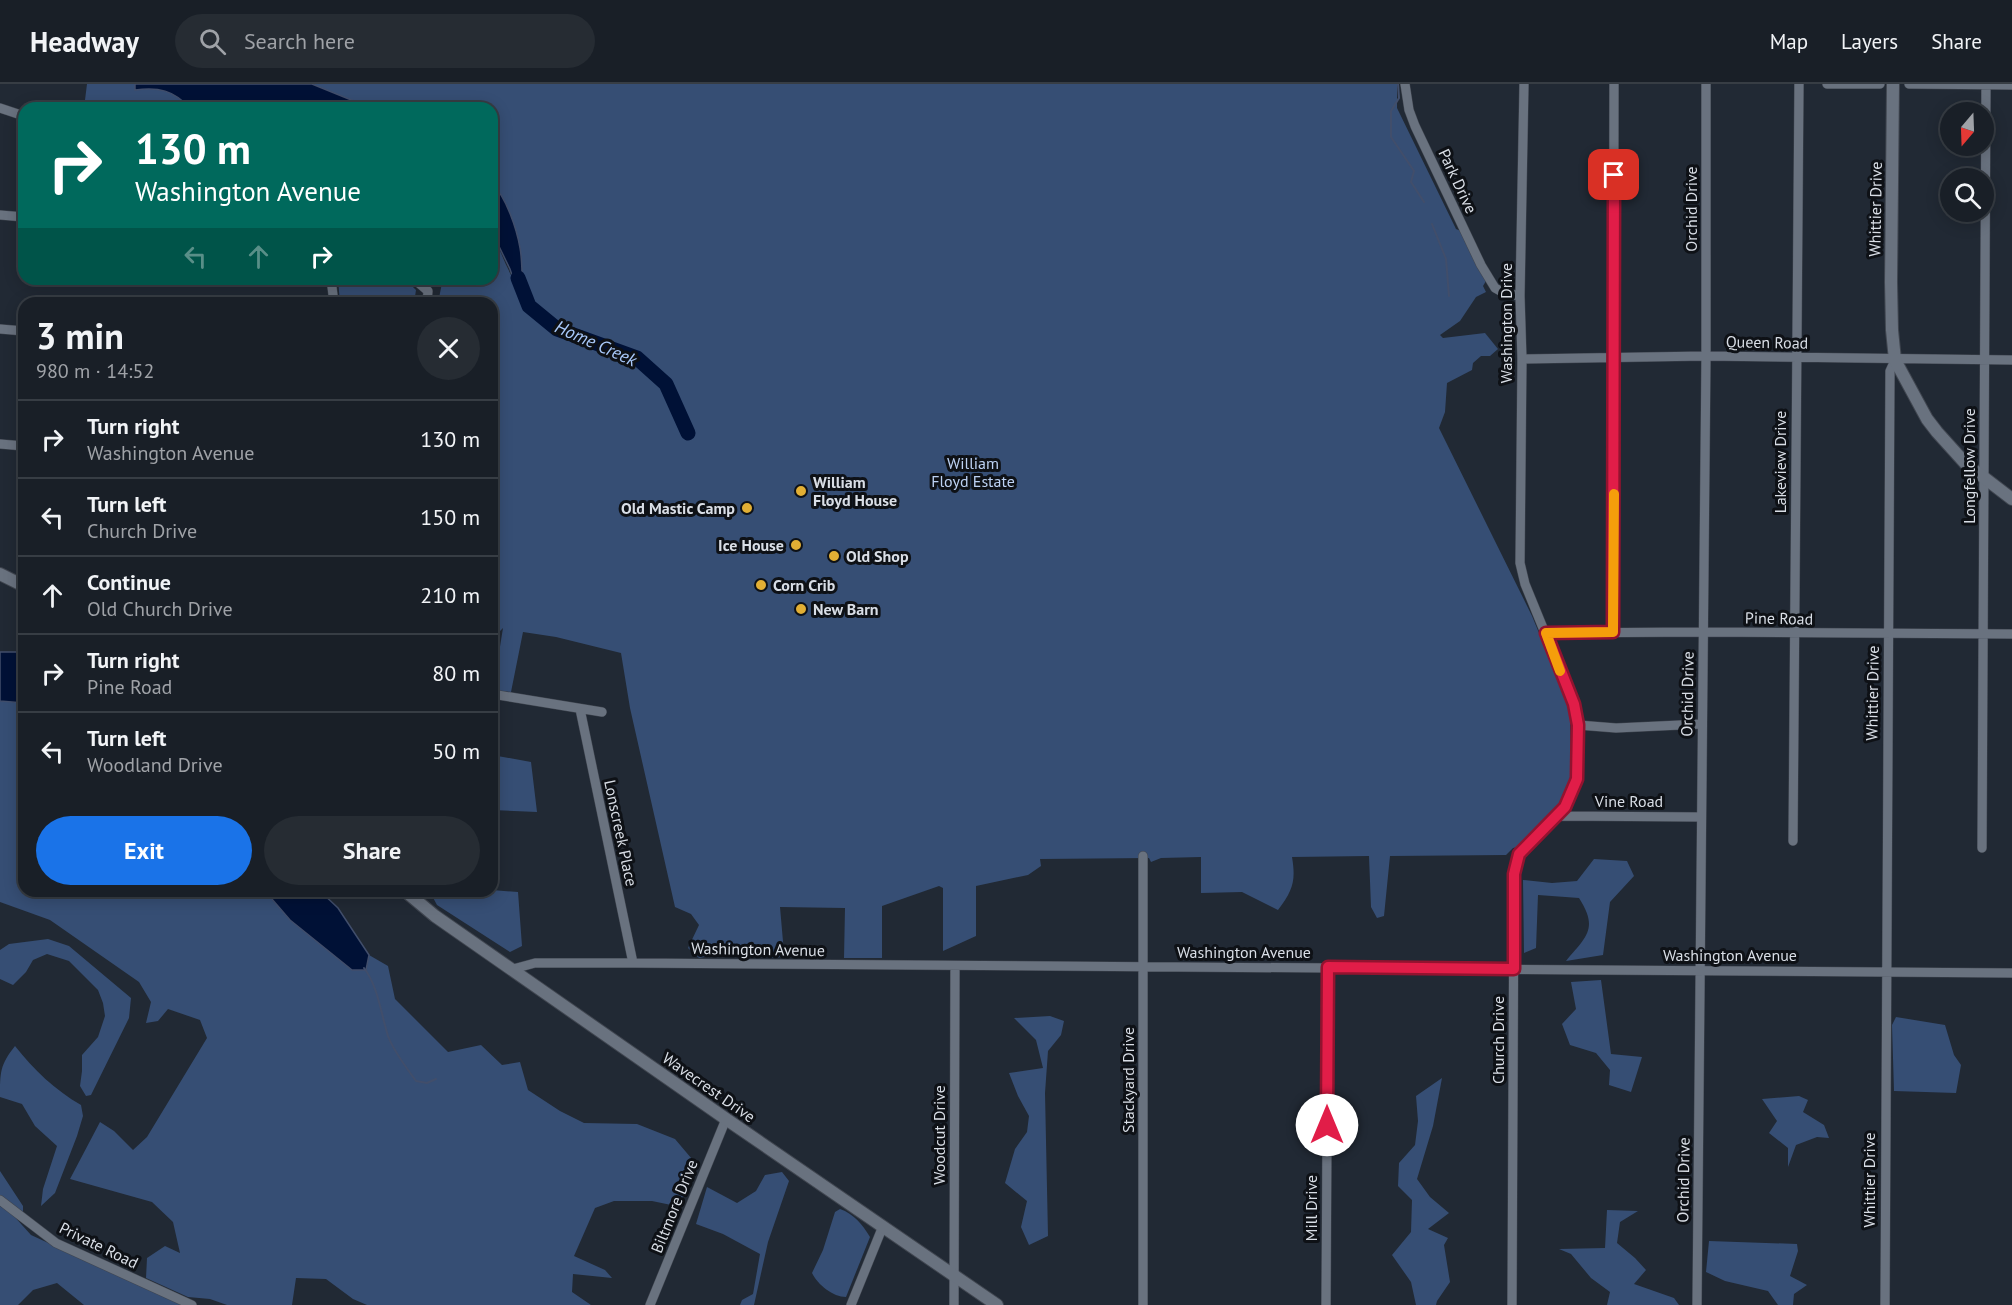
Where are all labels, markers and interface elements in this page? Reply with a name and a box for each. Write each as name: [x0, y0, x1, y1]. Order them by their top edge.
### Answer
search box: [175, 14, 595, 68]
text: Headway: [30, 23, 139, 60]
icon: search: [196, 25, 229, 58]
text: Search here: [244, 27, 355, 55]
text: Map: [1770, 28, 1808, 55]
text: Layers: [1841, 28, 1898, 55]
text: Share: [1931, 28, 1982, 55]
north arrow: [1940, 102, 1994, 156]
map controls: [1940, 102, 1994, 222]
text: 130 m: [135, 121, 251, 176]
icon: right: [36, 126, 114, 204]
street label: Park Drive: [1434, 145, 1482, 217]
pin: [1588, 149, 1639, 200]
icon: arrive: [1597, 158, 1630, 191]
street label: Whittier Drive: [1864, 161, 1886, 257]
street label: Orchid Drive: [1681, 166, 1701, 252]
button: search: [1940, 168, 1994, 222]
text: Washington Avenue: [135, 174, 361, 208]
icon: left: [179, 240, 212, 273]
icon: ahead: [242, 240, 275, 273]
icon: right: [305, 240, 338, 273]
street label: Washington Drive: [1496, 263, 1516, 383]
text: 3 min: [36, 312, 124, 359]
water label: Home Creek: [551, 315, 641, 372]
button: close: [417, 317, 480, 380]
street label: Queen Road: [1726, 331, 1808, 353]
text: 980 m · 14:52: [36, 358, 154, 384]
street label: Longfellow Drive: [1959, 408, 1979, 524]
street label: Lakeview Drive: [1770, 411, 1790, 513]
text: Turn right: [87, 412, 179, 440]
icon: right: [36, 423, 69, 456]
text: 130 m: [420, 425, 480, 453]
text: Washington Avenue: [87, 440, 254, 466]
park label: William Floyd Estate: [931, 453, 1015, 491]
place label: William Floyd House: [813, 472, 897, 510]
marker: William Floyd House: [794, 484, 808, 498]
text: Turn left: [87, 490, 167, 518]
place label: Old Mastic Camp: [621, 498, 735, 518]
icon: left: [36, 501, 69, 534]
marker: Old Mastic Camp: [740, 501, 754, 515]
text: 150 m: [420, 503, 480, 531]
text: Church Drive: [87, 518, 197, 544]
place label: Ice House: [718, 535, 784, 555]
marker: Ice House: [789, 538, 803, 552]
place label: Old Shop: [846, 546, 909, 566]
marker: Old Shop: [827, 549, 841, 563]
text: Continue: [87, 568, 171, 596]
place label: Corn Crib: [773, 575, 836, 595]
marker: Corn Crib: [754, 578, 768, 592]
icon: ahead: [36, 579, 69, 612]
text: 210 m: [420, 581, 480, 609]
text: Old Church Drive: [87, 596, 233, 622]
place label: New Barn: [813, 599, 879, 619]
marker: New Barn: [794, 602, 808, 616]
street label: Pine Road: [1745, 607, 1813, 629]
street label: Whittier Drive: [1861, 645, 1883, 741]
text: Turn right: [87, 646, 179, 674]
street label: Orchid Drive: [1676, 651, 1698, 737]
icon: right: [36, 657, 69, 690]
text: 80 m: [432, 659, 480, 687]
text: Pine Road: [87, 674, 172, 700]
text: Turn left: [87, 724, 167, 752]
icon: left: [36, 735, 69, 768]
text: 50 m: [432, 737, 480, 765]
text: Woodland Drive: [87, 752, 223, 778]
street label: Lonscreek Place: [600, 778, 642, 888]
street label: Vine Road: [1594, 791, 1663, 811]
button: Exit: [36, 816, 252, 885]
button: Share: [264, 816, 480, 885]
street label: Washington Avenue: [691, 938, 825, 960]
street label: Washington Avenue: [1177, 942, 1311, 962]
street label: Washington Avenue: [1663, 945, 1797, 965]
street label: Church Drive: [1488, 996, 1508, 1084]
street label: Stackyard Drive: [1118, 1027, 1138, 1133]
street label: Wavecrest Drive: [659, 1048, 759, 1126]
street label: Woodcut Drive: [929, 1085, 949, 1185]
position arrow: [1295, 1093, 1359, 1157]
street label: Whittier Drive: [1859, 1132, 1879, 1228]
street label: Orchid Drive: [1672, 1137, 1694, 1223]
street label: Biltmore Drive: [646, 1156, 702, 1256]
street label: Mill Drive: [1301, 1175, 1321, 1241]
street label: Private Road: [56, 1217, 142, 1273]

